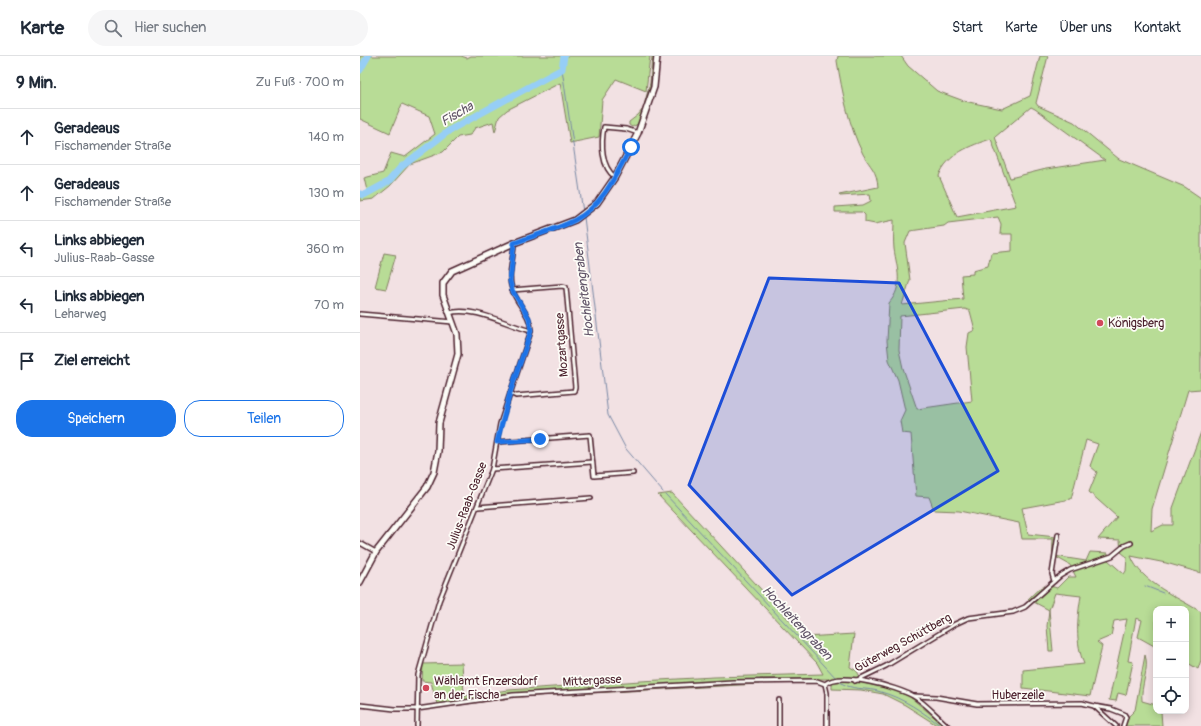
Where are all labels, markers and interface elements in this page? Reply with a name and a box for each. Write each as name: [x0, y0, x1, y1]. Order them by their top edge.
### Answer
search box: [88, 10, 368, 46]
text: Karte: [20, 16, 64, 40]
icon: search: [102, 17, 124, 39]
text: Hier suchen: [134, 18, 206, 37]
text: Start: [952, 19, 983, 36]
text: Karte: [1005, 19, 1037, 36]
text: Über uns: [1059, 19, 1112, 36]
text: Kontakt: [1134, 19, 1181, 36]
text: 9 Min.: [16, 72, 57, 93]
text: Zu Fuß · 700 m: [255, 74, 344, 90]
water label: Fischa: [438, 98, 477, 130]
text: Geradeaus: [54, 119, 120, 138]
icon: ahead: [16, 126, 38, 148]
text: 140 m: [308, 129, 344, 145]
text: Fischamender Straße: [54, 138, 171, 154]
route start: [622, 138, 640, 156]
text: Geradeaus: [54, 175, 120, 194]
icon: ahead: [16, 182, 38, 204]
text: 130 m: [308, 185, 344, 201]
text: Fischamender Straße: [54, 194, 171, 210]
text: Links abbiegen: [54, 231, 145, 250]
icon: left: [16, 238, 38, 260]
text: 360 m: [306, 241, 344, 257]
water label: Hochleitengraben: [570, 241, 598, 338]
text: Julius-Raab-Gasse: [54, 250, 154, 266]
text: Links abbiegen: [54, 287, 145, 306]
icon: left: [16, 294, 38, 316]
text: 70 m: [314, 297, 344, 313]
text: Leharweg: [54, 306, 106, 322]
street label: Mozartgasse: [552, 312, 572, 378]
place label: Königsberg: [1108, 316, 1164, 331]
marker: Königsberg: [1095, 318, 1105, 328]
icon: arrive: [16, 350, 38, 372]
text: Ziel erreicht: [54, 351, 130, 370]
button: Speichern: [16, 400, 176, 437]
button: Teilen: [184, 400, 344, 437]
route end: [531, 430, 549, 448]
street label: Julius-Raab-Gasse: [443, 460, 491, 552]
water label: Hochleitengraben: [759, 583, 836, 664]
map controls: [1153, 606, 1189, 714]
button: +: [1153, 606, 1189, 642]
street label: Güterweg Schüttberg: [852, 610, 954, 676]
button: −: [1153, 642, 1189, 678]
street label: Mittergasse: [562, 672, 622, 690]
place label: Wählamt Enzersdorf an der Fischa: [434, 674, 538, 703]
button: locate: [1153, 678, 1189, 714]
marker: Wählamt Enzersdorf an der Fischa: [421, 683, 431, 693]
street label: Huberzeile: [992, 688, 1044, 703]

